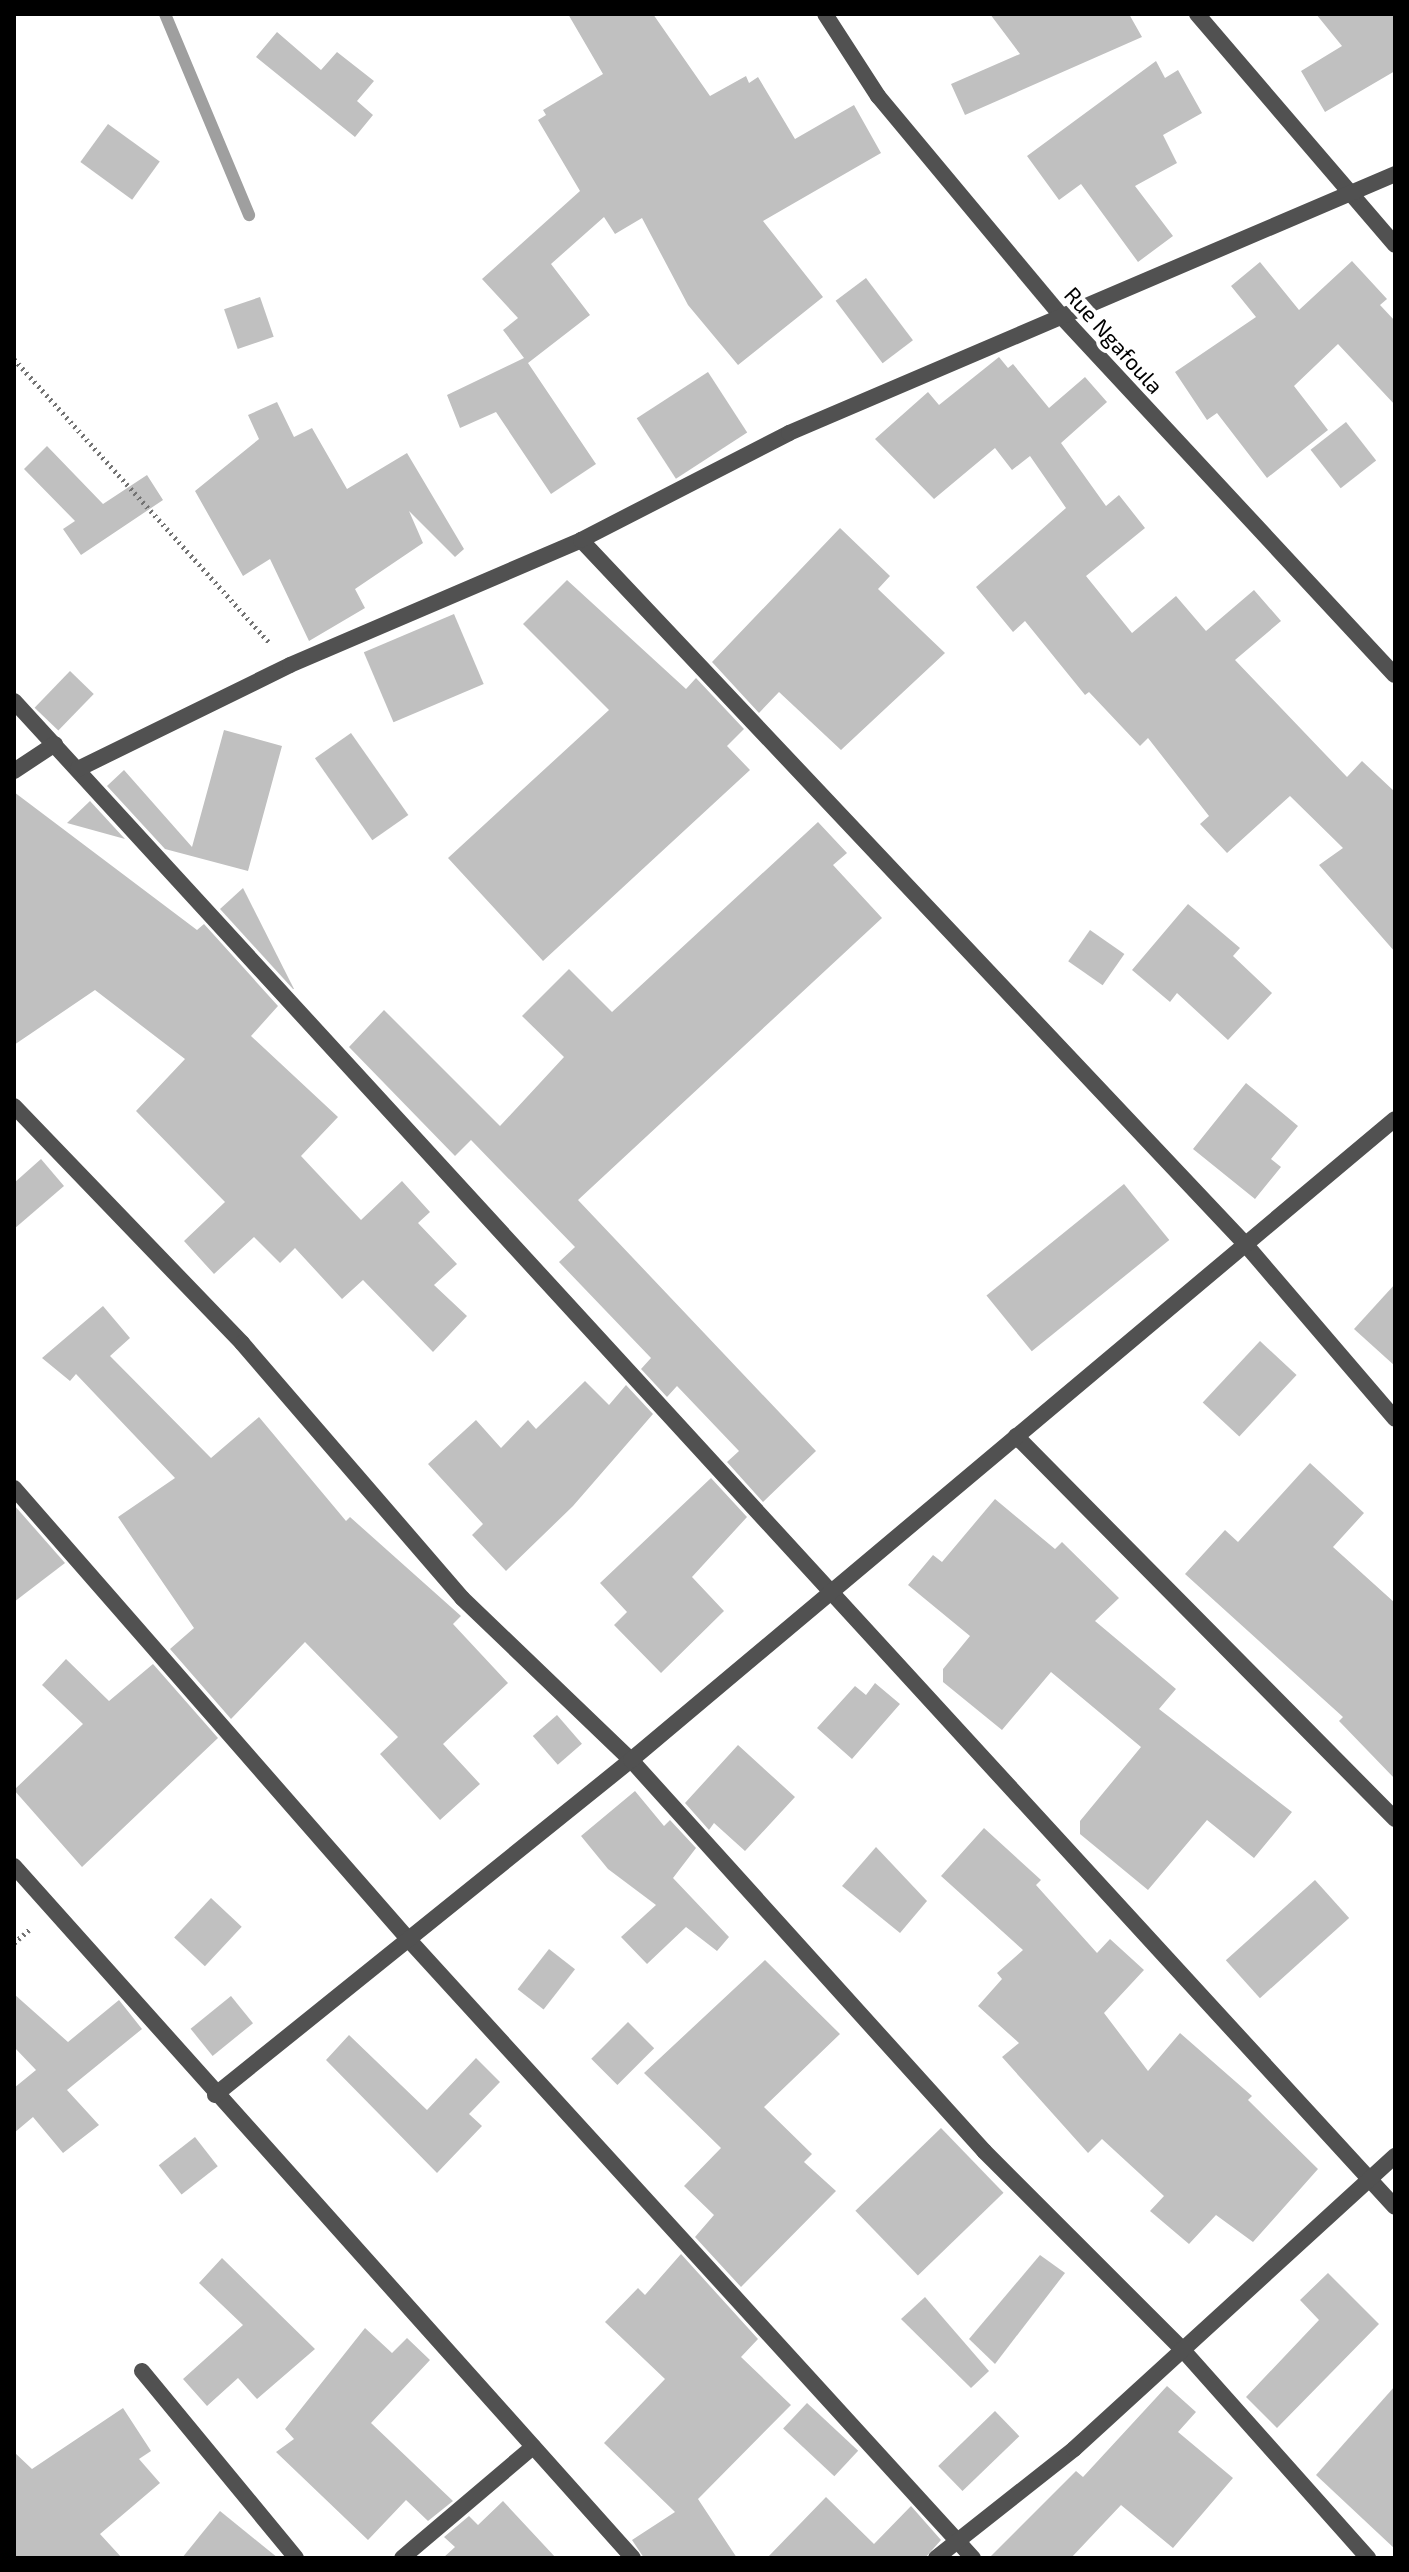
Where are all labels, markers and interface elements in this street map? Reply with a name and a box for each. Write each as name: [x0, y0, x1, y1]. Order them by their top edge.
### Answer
street label: Rue Ngafoula: [1059, 281, 1169, 399]

